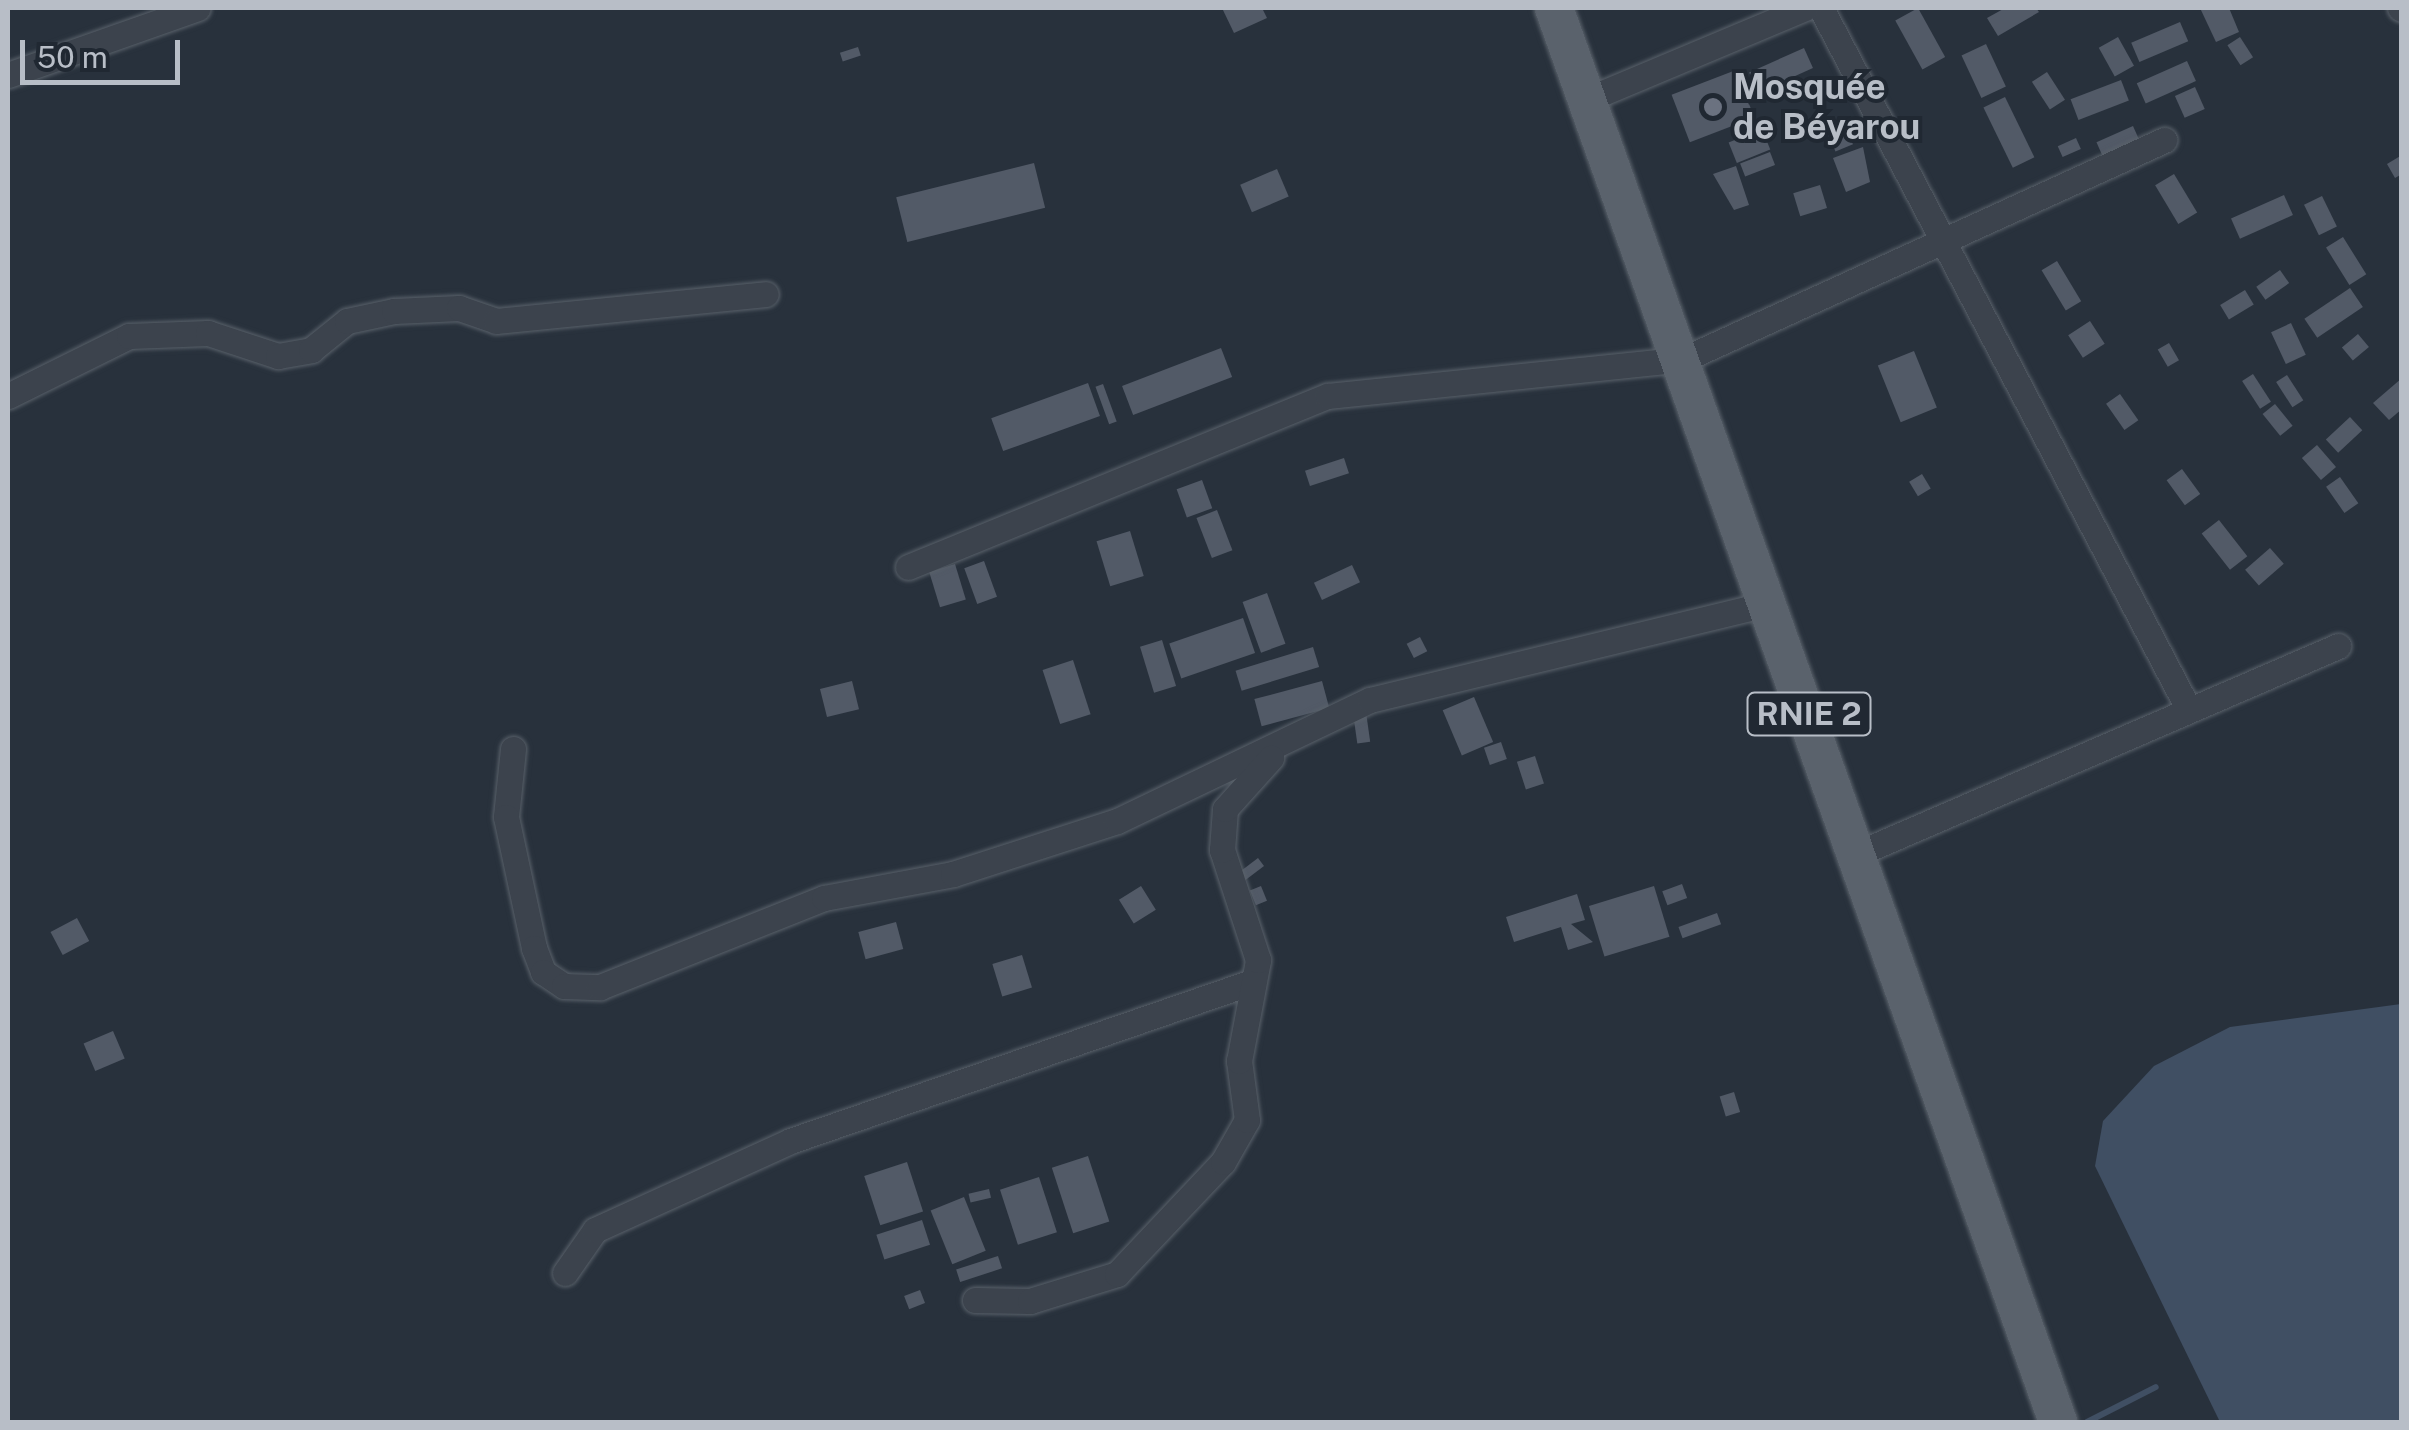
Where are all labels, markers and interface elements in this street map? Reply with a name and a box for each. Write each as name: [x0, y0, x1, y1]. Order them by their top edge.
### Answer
scale bar: [25, 20, 185, 82]
text: 50 m: [37, 39, 108, 75]
place label: Mosquée de Béyarou: [1733, 66, 1920, 148]
marker: Mosquée de Béyarou: [1702, 96, 1724, 118]
road number: RNIE 2: [1746, 687, 1872, 741]

